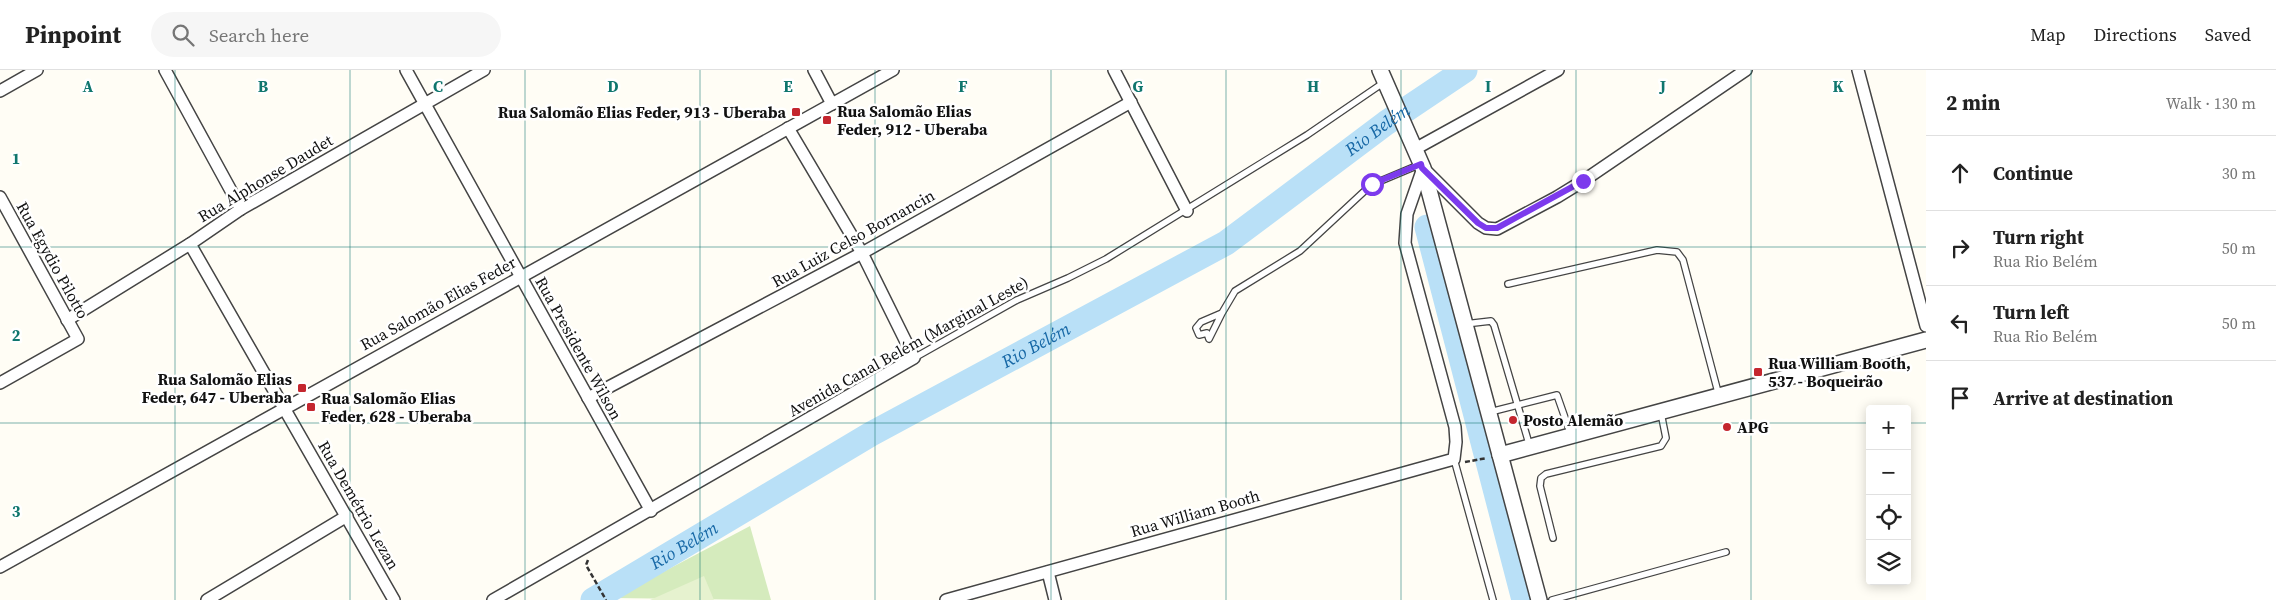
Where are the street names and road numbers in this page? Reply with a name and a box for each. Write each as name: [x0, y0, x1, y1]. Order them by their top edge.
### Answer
street label: Rua Alphonse Daudet: [193, 129, 337, 227]
street label: Rua Luiz Celso Bornancin: [767, 184, 939, 292]
street label: Rua Egydio Pilotto: [12, 198, 94, 323]
street label: Rua Salomão Elias Feder: [356, 251, 520, 355]
street label: Avenida Canal Belém (Marginal Leste): [784, 271, 1032, 421]
street label: Rua Presidente Wilson: [530, 272, 628, 424]
street label: Rua Demétrio Lezan: [313, 436, 405, 574]
street label: Rua William Booth: [1128, 484, 1263, 542]

